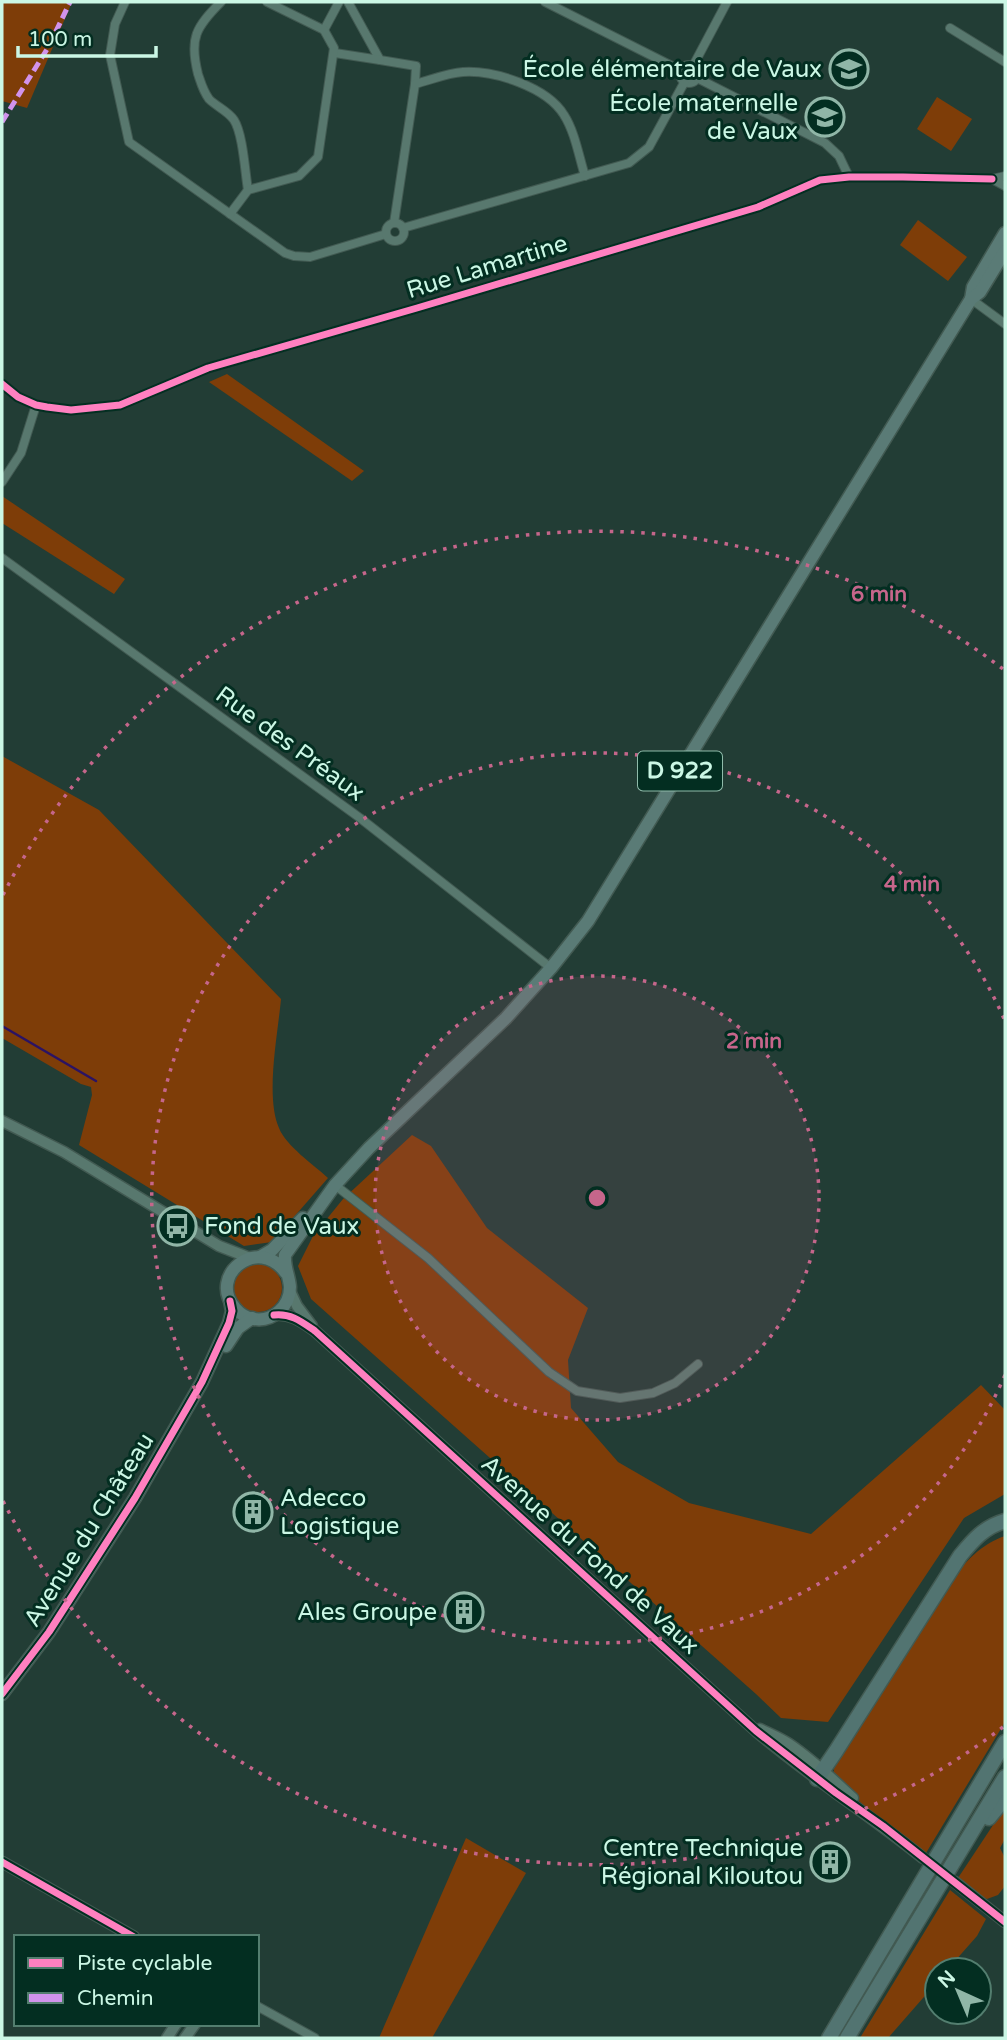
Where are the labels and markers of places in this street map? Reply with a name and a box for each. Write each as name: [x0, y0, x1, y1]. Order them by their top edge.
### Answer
school or university icon: École élémentaire de Vaux: [828, 48, 870, 90]
place label: École élémentaire de Vaux: [523, 54, 822, 84]
place label: École maternelle de Vaux: [609, 88, 798, 146]
school or university icon: École maternelle de Vaux: [804, 96, 846, 138]
centre of rings: [585, 1186, 609, 1210]
bus stop icon: Fond de Vaux: [156, 1205, 198, 1247]
place label: Fond de Vaux: [204, 1212, 359, 1241]
place label: Adecco Logistique: [280, 1484, 399, 1541]
building icon: Adecco Logistique: [232, 1491, 274, 1533]
building icon: Ales Groupe: [443, 1591, 485, 1633]
place label: Ales Groupe: [297, 1598, 437, 1627]
place label: Centre Technique Régional Kiloutou: [601, 1834, 803, 1891]
building icon: Centre Technique Régional Kiloutou: [809, 1841, 851, 1883]

